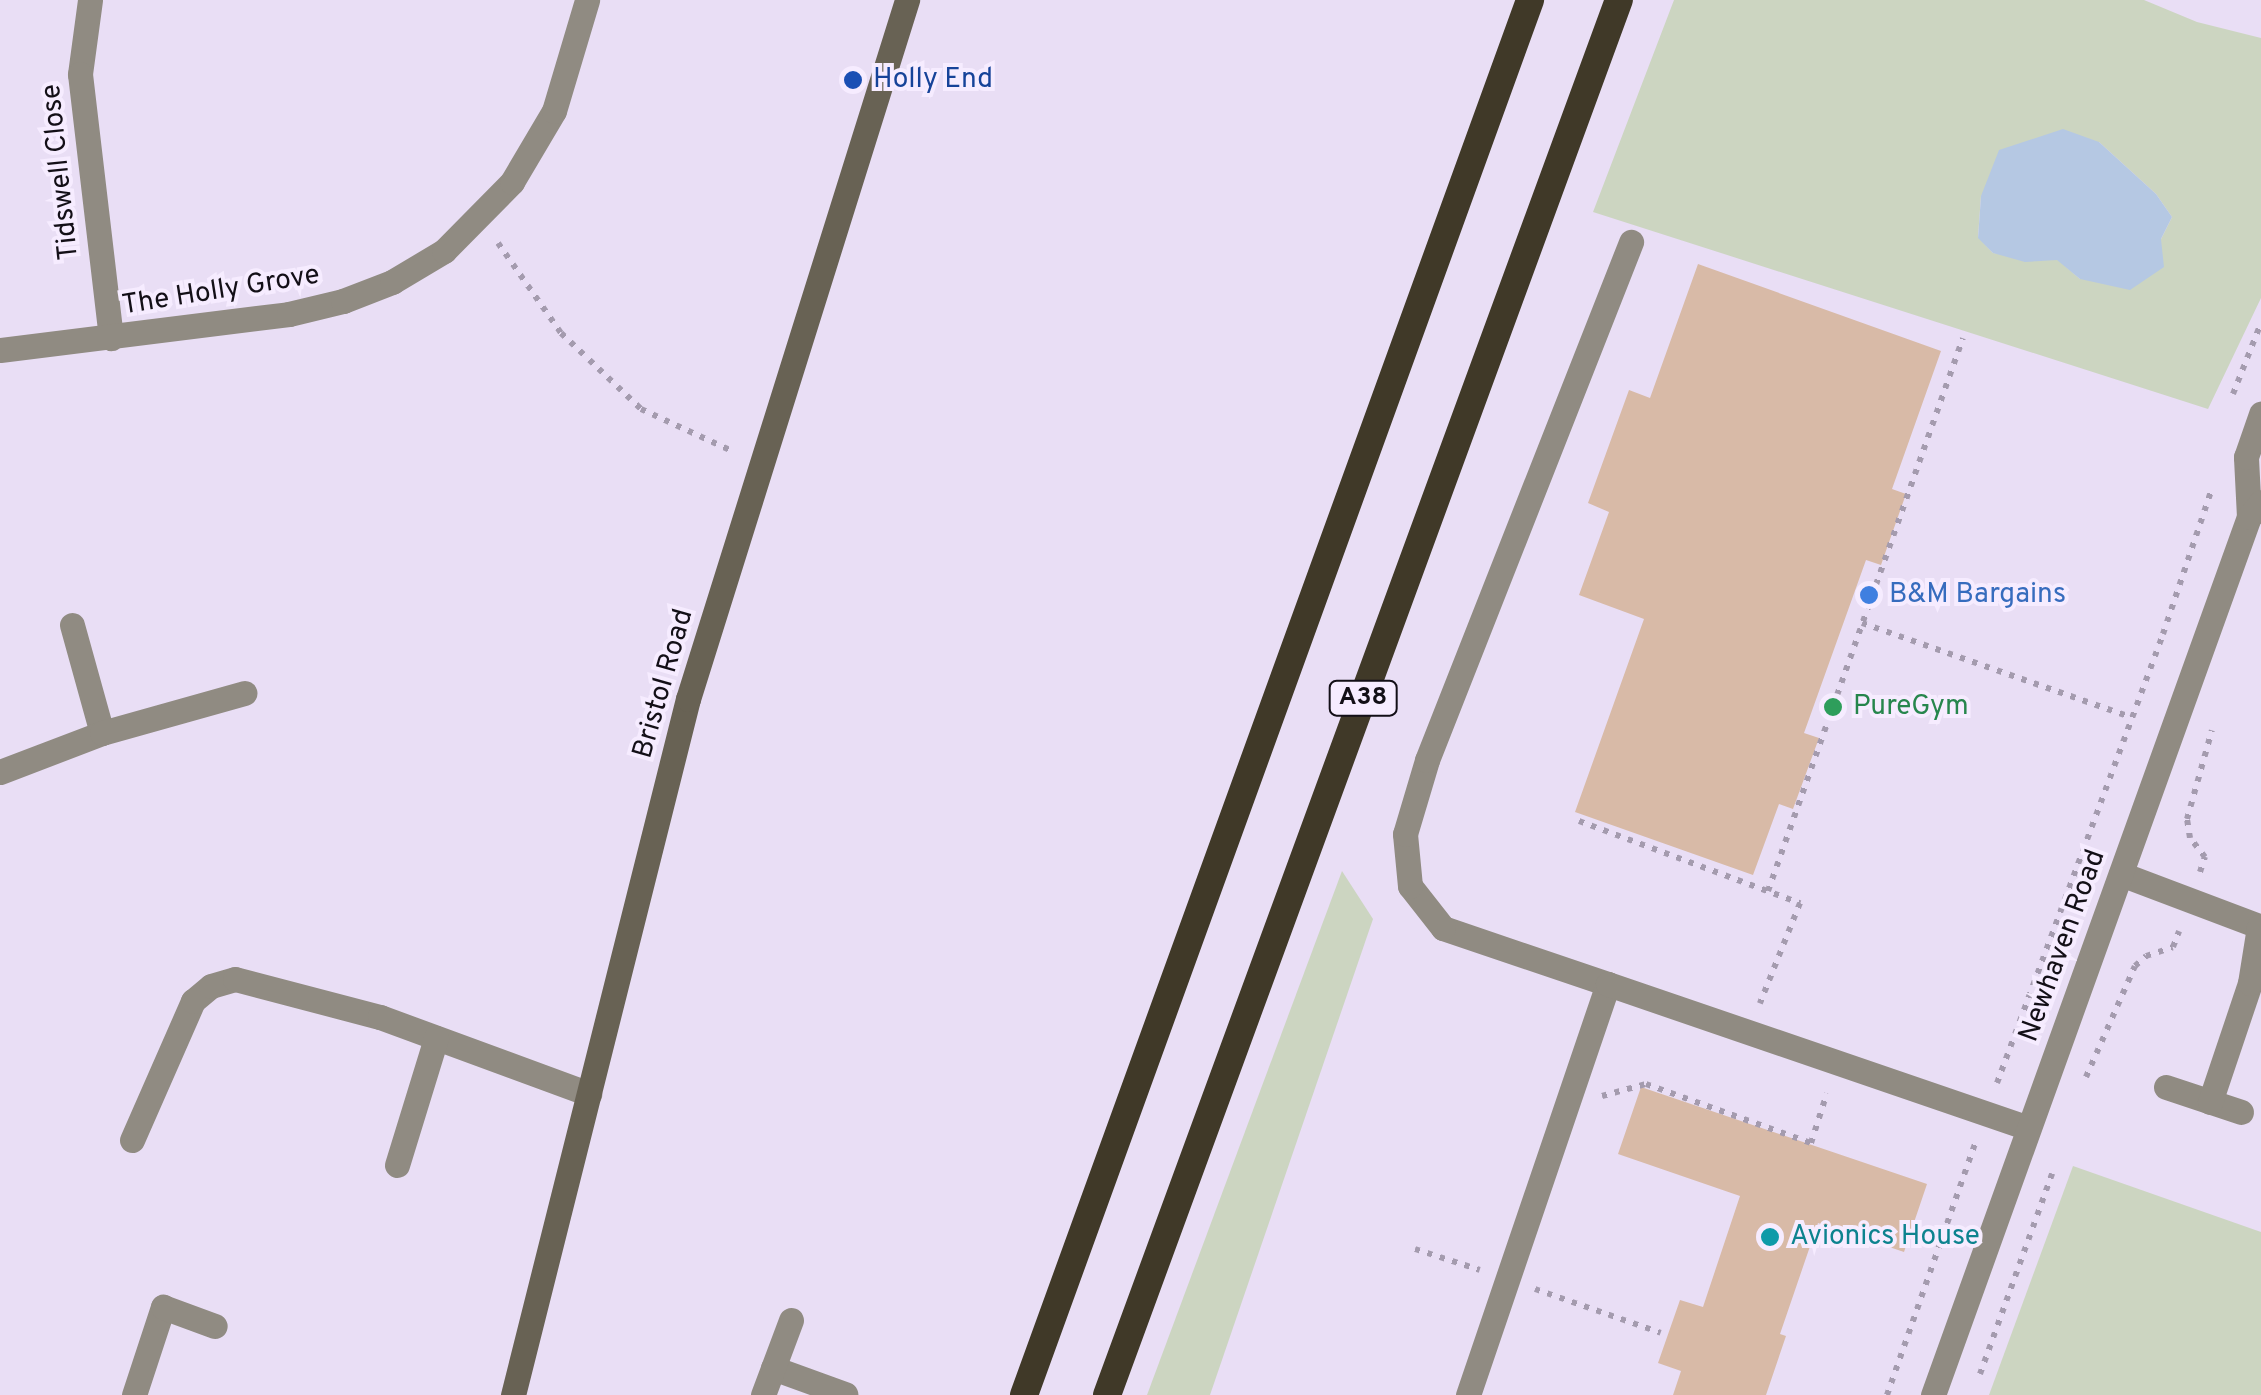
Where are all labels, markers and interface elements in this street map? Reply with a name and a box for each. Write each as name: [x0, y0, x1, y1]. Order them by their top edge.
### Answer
place label: Holly End: [873, 63, 993, 97]
marker: Holly End: [842, 69, 864, 91]
street label: Tidswell Close: [35, 82, 87, 262]
street label: The Holly Grove: [120, 259, 322, 323]
place label: B&M Bargains: [1889, 578, 2066, 612]
marker: B&M Bargains: [1858, 584, 1880, 606]
street label: Bristol Road: [627, 605, 701, 763]
road number: A38: [1328, 678, 1398, 718]
place label: PureGym: [1853, 690, 1969, 724]
marker: PureGym: [1822, 696, 1844, 718]
street label: Newhaven Road: [2013, 845, 2113, 1047]
place label: Avionics House: [1790, 1220, 1980, 1254]
marker: Avionics House: [1759, 1226, 1781, 1248]

